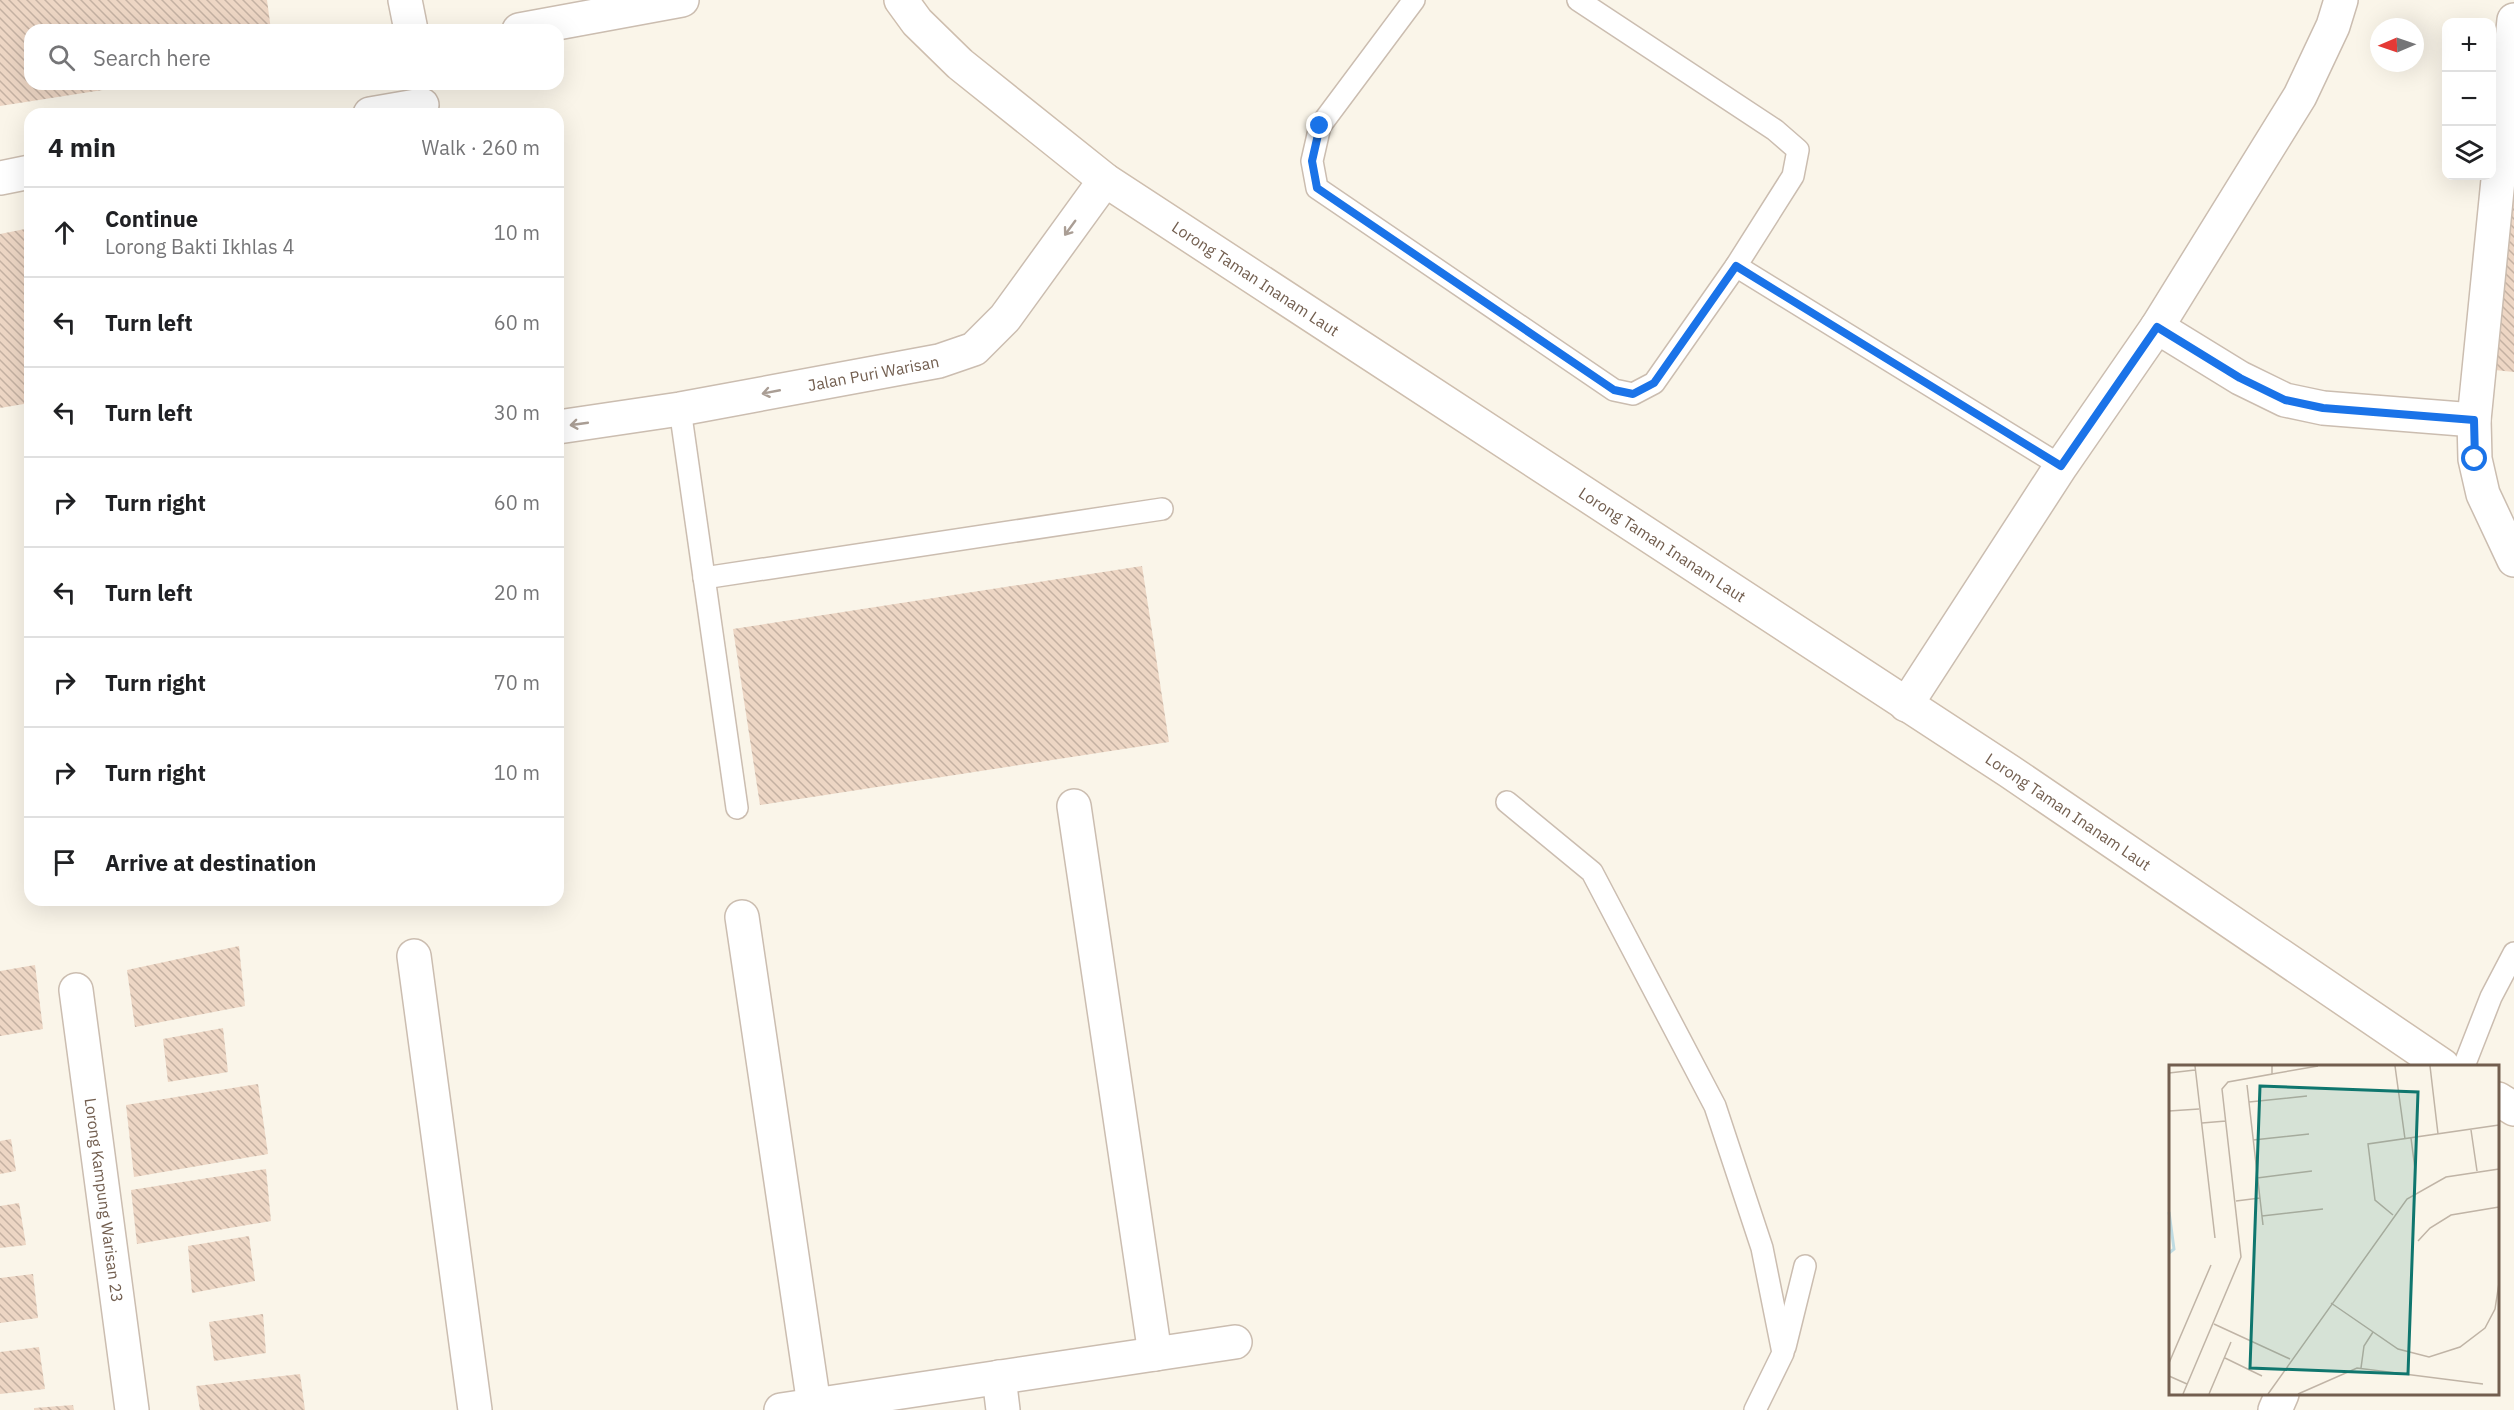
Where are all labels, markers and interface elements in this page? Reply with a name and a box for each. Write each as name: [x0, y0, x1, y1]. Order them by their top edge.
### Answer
north arrow: [2370, 18, 2424, 72]
map controls: [2442, 18, 2496, 180]
button: +: [2442, 18, 2496, 72]
search box: [24, 24, 564, 90]
icon: search: [45, 41, 78, 74]
text: Search here: [93, 43, 211, 72]
button: −: [2442, 72, 2496, 126]
route end: [1306, 112, 1332, 138]
button: layers: [2442, 126, 2496, 180]
text: 4 min: [48, 130, 116, 164]
text: Walk · 260 m: [422, 134, 540, 161]
text: Continue: [105, 204, 198, 233]
icon: ahead: [48, 216, 81, 249]
street label: Lorong Taman Inanam Laut: [1168, 217, 1343, 340]
text: 10 m: [494, 219, 540, 246]
one-way arrow: [1064, 219, 1077, 235]
text: Lorong Bakti Ikhlas 4: [105, 233, 294, 260]
icon: left: [48, 306, 81, 339]
text: Turn left: [105, 308, 193, 337]
text: 60 m: [494, 309, 540, 336]
street label: Jalan Puri Warisan: [806, 351, 941, 395]
one-way arrow: [762, 387, 782, 398]
icon: left: [48, 396, 81, 429]
text: Turn left: [105, 398, 193, 427]
text: 30 m: [494, 399, 540, 426]
one-way arrow: [570, 418, 589, 429]
route start: [2461, 445, 2487, 471]
street label: Lorong Taman Inanam Laut: [1575, 483, 1750, 606]
icon: right: [48, 486, 81, 519]
text: Turn right: [105, 488, 206, 517]
text: 60 m: [494, 489, 540, 516]
icon: left: [48, 576, 81, 609]
text: Turn left: [105, 578, 193, 607]
text: 20 m: [494, 579, 540, 606]
icon: right: [48, 666, 81, 699]
text: Turn right: [105, 668, 206, 697]
text: 70 m: [494, 669, 540, 696]
street label: Lorong Taman Inanam Laut: [1982, 748, 2155, 875]
icon: right: [48, 756, 81, 789]
text: Turn right: [105, 758, 206, 787]
text: 10 m: [494, 759, 540, 786]
icon: arrive: [48, 846, 81, 879]
text: Arrive at destination: [105, 848, 316, 877]
inset map: [2169, 1065, 2499, 1395]
street label: Lorong Kampung Warisan 23: [80, 1097, 128, 1304]

